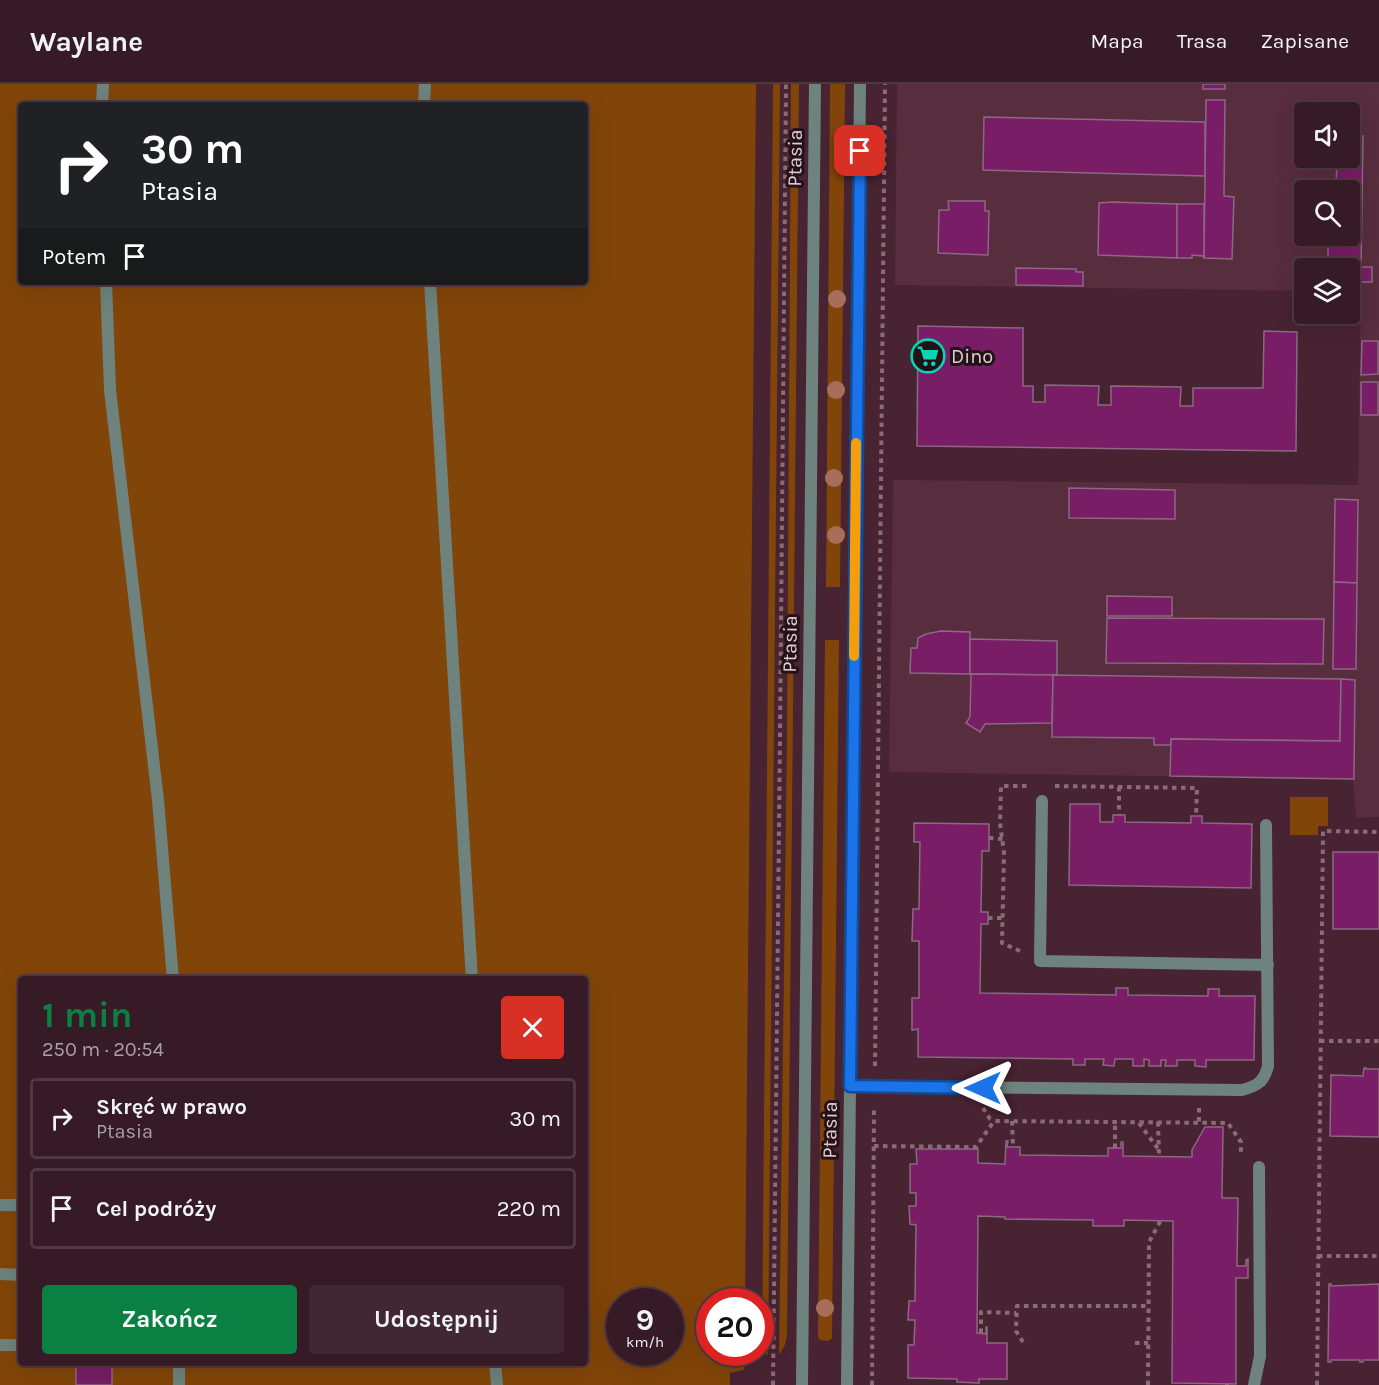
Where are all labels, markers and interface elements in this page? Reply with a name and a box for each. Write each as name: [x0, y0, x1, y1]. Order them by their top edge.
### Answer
text: Waylane: [30, 25, 143, 58]
text: Mapa: [1091, 29, 1144, 53]
text: Trasa: [1177, 29, 1227, 53]
text: Zapisane: [1260, 29, 1349, 53]
map controls: [1294, 102, 1360, 324]
button: sound: [1294, 102, 1360, 168]
text: 30 m: [141, 124, 244, 174]
pin: [834, 125, 885, 176]
icon: right: [42, 126, 120, 204]
street label: Ptasia: [783, 129, 807, 187]
icon: arrive: [843, 134, 876, 167]
text: Ptasia: [141, 175, 218, 207]
button: search: [1294, 180, 1360, 246]
icon: arrive: [118, 240, 151, 273]
text: Potem: [42, 244, 106, 270]
button: layers: [1294, 258, 1360, 324]
supermarket icon: Dino: [910, 338, 946, 374]
place label: Dino: [951, 345, 993, 368]
street label: Ptasia: [778, 615, 802, 673]
text: 1 min: [42, 994, 132, 1036]
button: close: [501, 996, 564, 1059]
text: 250 m · 20:54: [42, 1038, 164, 1061]
position arrow: [951, 1056, 1015, 1120]
text: Skręć w prawo: [96, 1094, 247, 1120]
street label: Ptasia: [818, 1101, 842, 1159]
icon: right: [45, 1102, 78, 1135]
text: 30 m: [509, 1106, 561, 1132]
text: Ptasia: [96, 1120, 153, 1143]
icon: arrive: [45, 1192, 78, 1225]
text: Cel podróży: [96, 1196, 216, 1222]
text: 220 m: [497, 1196, 561, 1222]
button: Zakończ: [42, 1285, 297, 1354]
button: Udostępnij: [309, 1285, 564, 1354]
speed limit sign: 20: [696, 1288, 774, 1366]
text: 9: [636, 1302, 654, 1338]
text: km/h: [626, 1333, 664, 1351]

